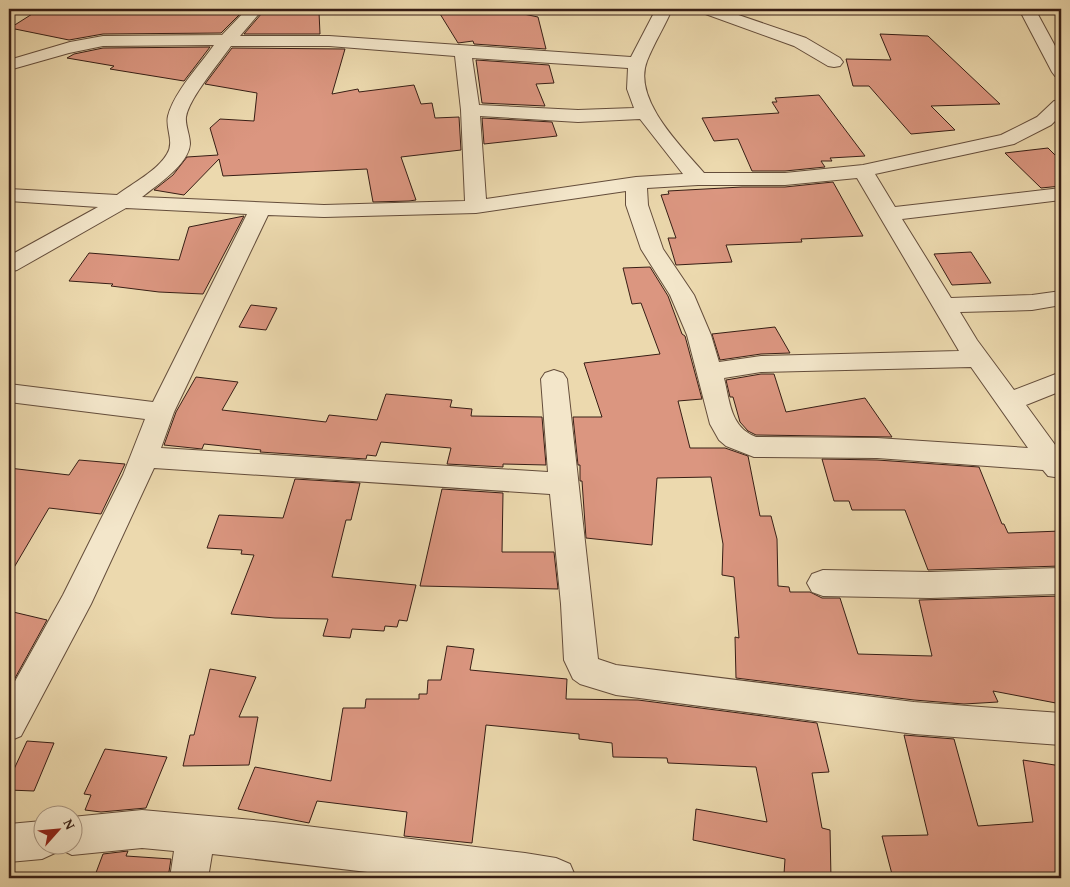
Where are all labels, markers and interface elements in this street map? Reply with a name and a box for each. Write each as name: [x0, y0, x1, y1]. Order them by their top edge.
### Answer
north arrow: [32, 804, 82, 854]
text: N: [59, 815, 81, 833]

